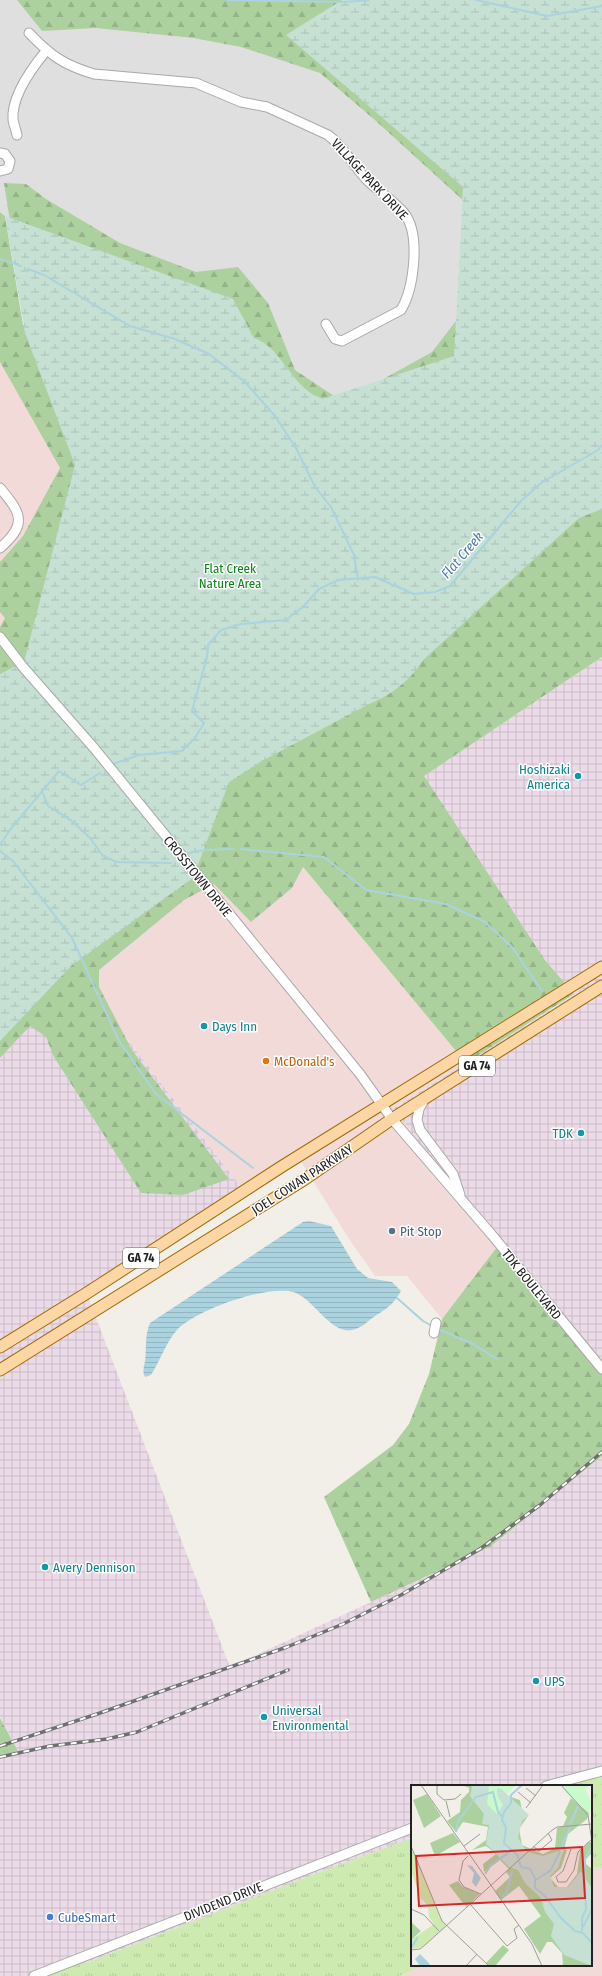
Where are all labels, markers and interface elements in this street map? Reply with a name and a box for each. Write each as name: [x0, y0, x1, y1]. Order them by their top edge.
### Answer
street label: VILLAGE PARK DRIVE: [328, 136, 411, 223]
water label: Flat Creek: [438, 529, 487, 582]
park label: Flat Creek Nature Area: [199, 561, 261, 591]
place label: Hoshizaki America: [519, 762, 570, 792]
marker: Hoshizaki America: [573, 771, 583, 781]
street label: CROSSTOWN DRIVE: [161, 833, 235, 920]
place label: Days Inn: [212, 1019, 257, 1034]
marker: Days Inn: [199, 1021, 209, 1031]
place label: McDonald's: [274, 1054, 335, 1069]
marker: McDonald's: [261, 1056, 271, 1066]
road number: GA 74: [459, 1056, 495, 1076]
place label: TDK: [553, 1126, 573, 1141]
marker: TDK: [576, 1128, 586, 1138]
street label: JOEL COWAN PARKWAY: [249, 1141, 356, 1218]
place label: Pit Stop: [400, 1224, 442, 1239]
marker: Pit Stop: [387, 1226, 397, 1236]
street label: TDK BOULEVARD: [499, 1246, 565, 1323]
road number: GA 74: [123, 1248, 159, 1268]
place label: Avery Dennison: [53, 1560, 136, 1575]
marker: Avery Dennison: [40, 1562, 50, 1572]
place label: UPS: [544, 1674, 565, 1689]
marker: UPS: [531, 1676, 541, 1686]
place label: Universal Environmental: [272, 1703, 349, 1733]
marker: Universal Environmental: [259, 1712, 269, 1722]
inset map: [411, 1785, 592, 1966]
street label: DIVIDEND DRIVE: [181, 1879, 265, 1924]
place label: CubeSmart: [58, 1910, 117, 1925]
marker: CubeSmart: [45, 1912, 55, 1922]

